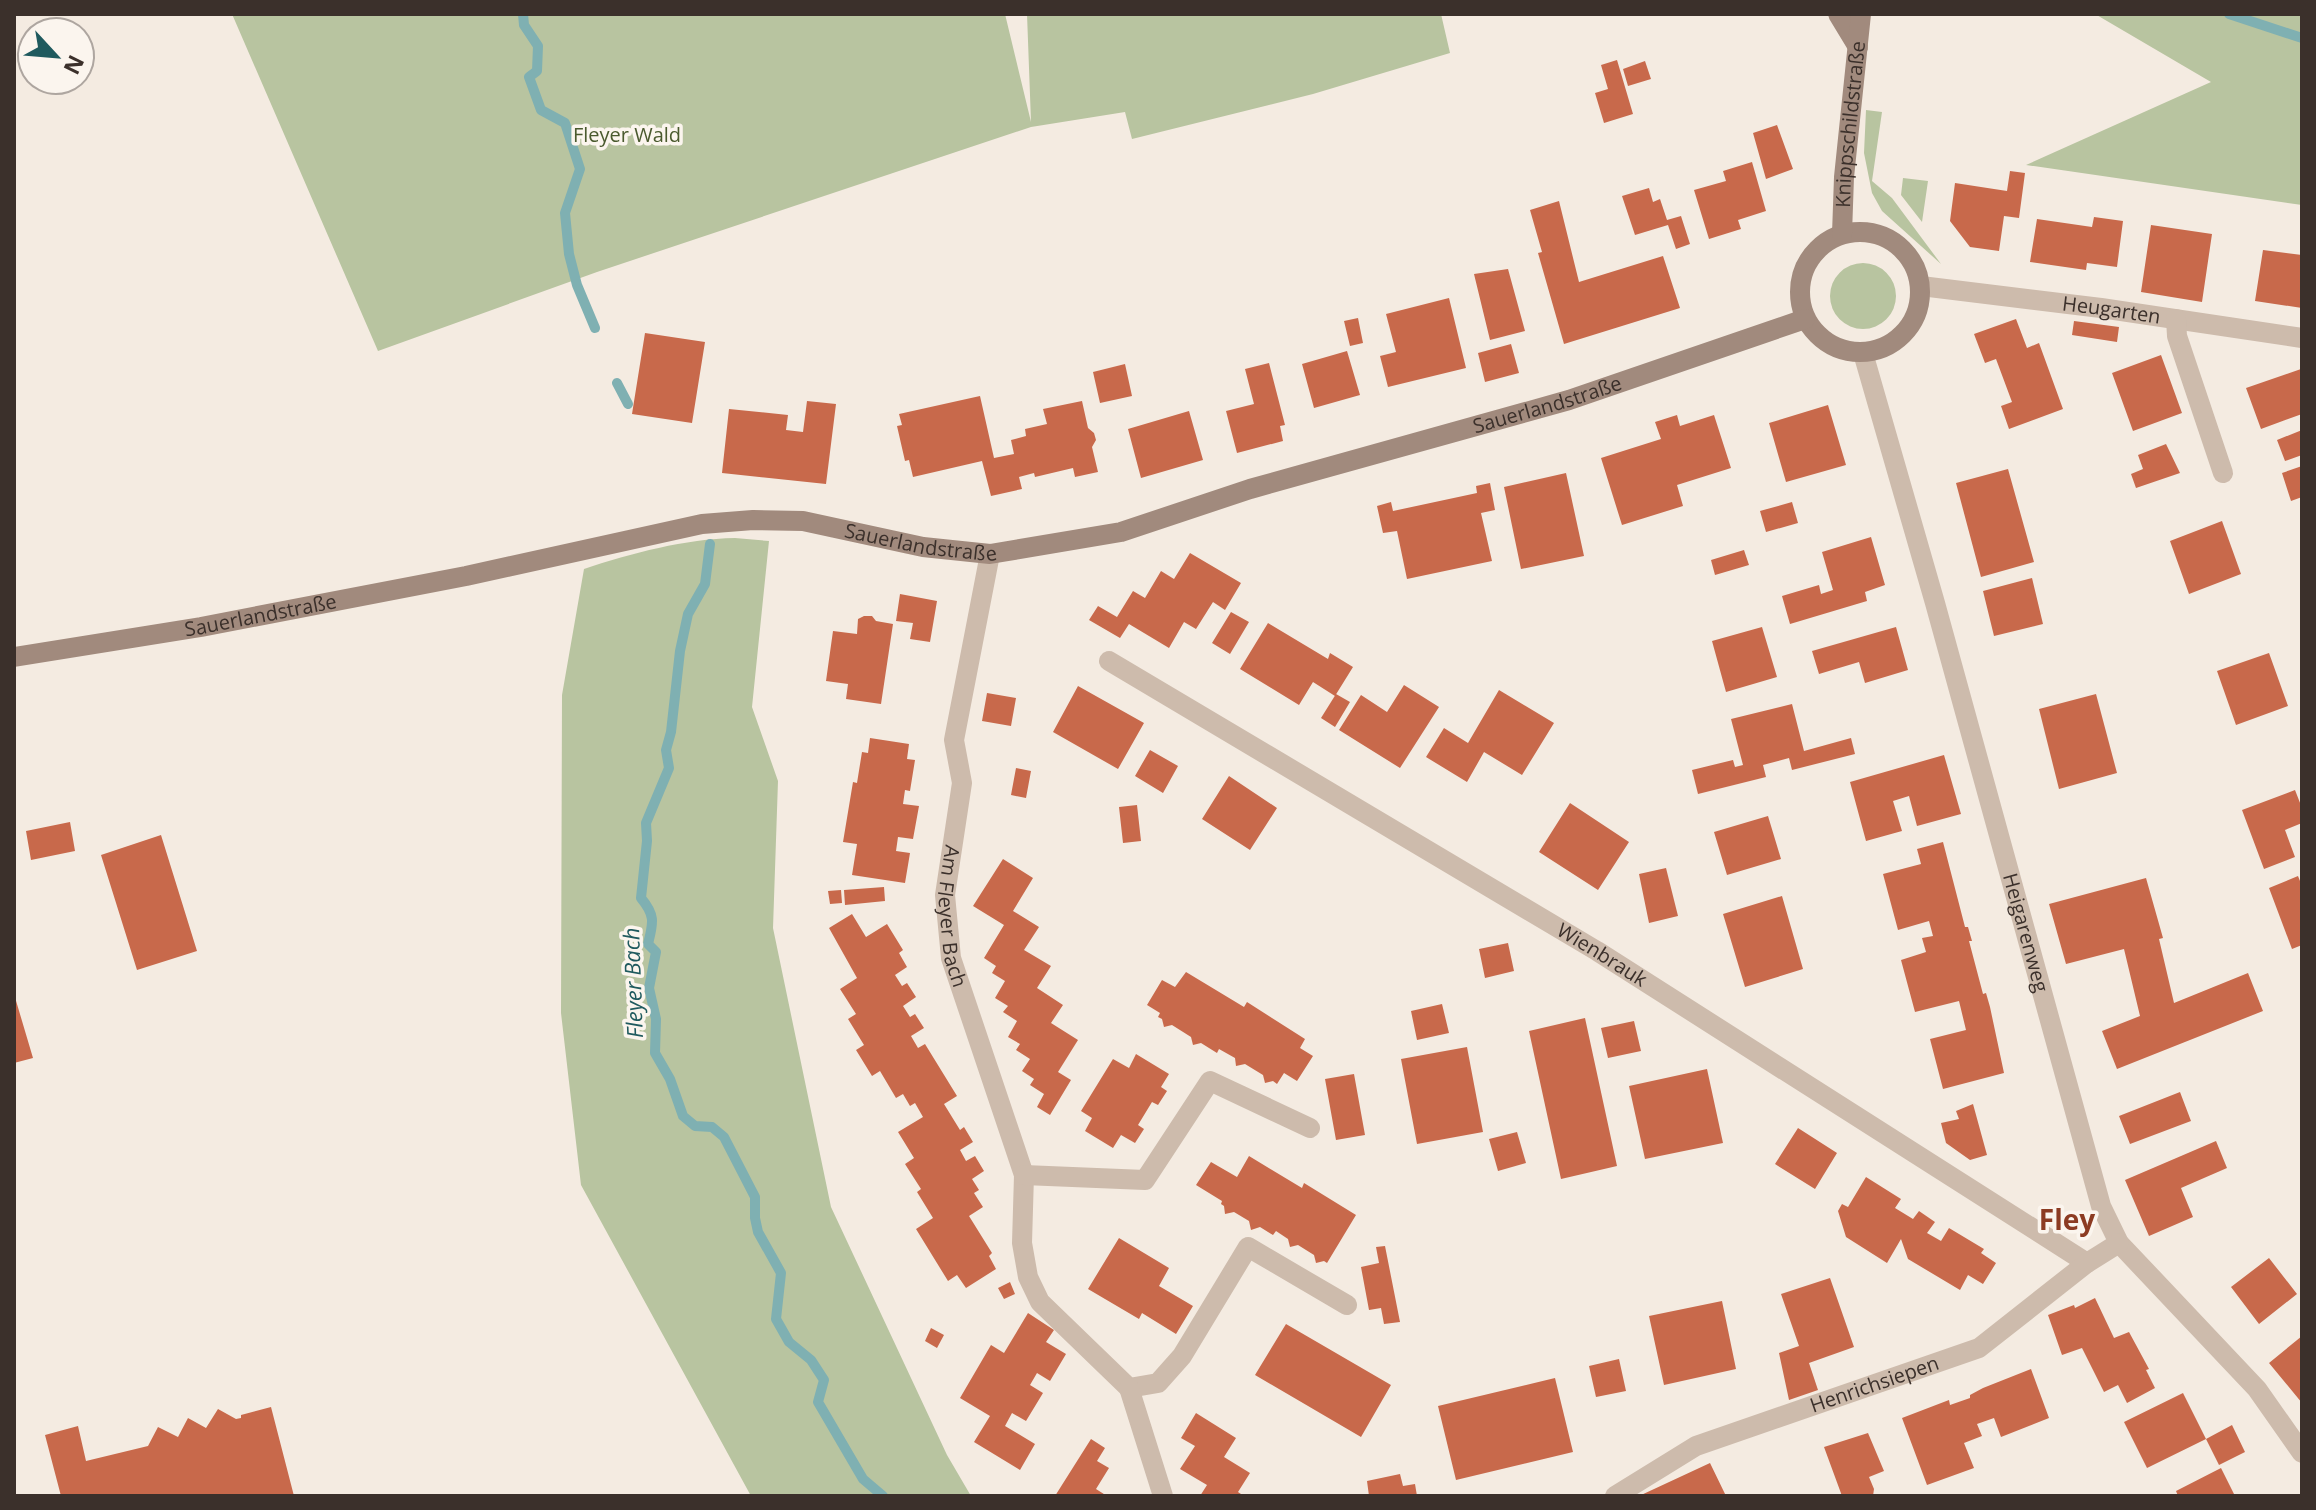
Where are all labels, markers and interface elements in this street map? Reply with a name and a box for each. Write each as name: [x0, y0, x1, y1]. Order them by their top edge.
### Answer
north arrow: [16, 16, 96, 96]
street label: Knippschildstraße: [1829, 40, 1871, 208]
text: N: [57, 51, 92, 80]
park label: Fleyer Wald: [573, 121, 681, 148]
street label: Heugarten: [2061, 289, 2163, 330]
street label: Sauerlandstraße: [1470, 369, 1625, 439]
street label: Sauerlandstraße: [842, 516, 999, 568]
street label: Sauerlandstraße: [183, 587, 339, 642]
street label: Am Fleyer Bach: [932, 843, 974, 991]
street label: Heigarenweg: [1997, 870, 2055, 995]
street label: Wienbrauk: [1552, 916, 1653, 993]
water label: Fleyer Bach: [615, 927, 649, 1039]
district label: Fley: [2039, 1200, 2095, 1238]
street label: Henrichsiepen: [1806, 1349, 1942, 1419]

